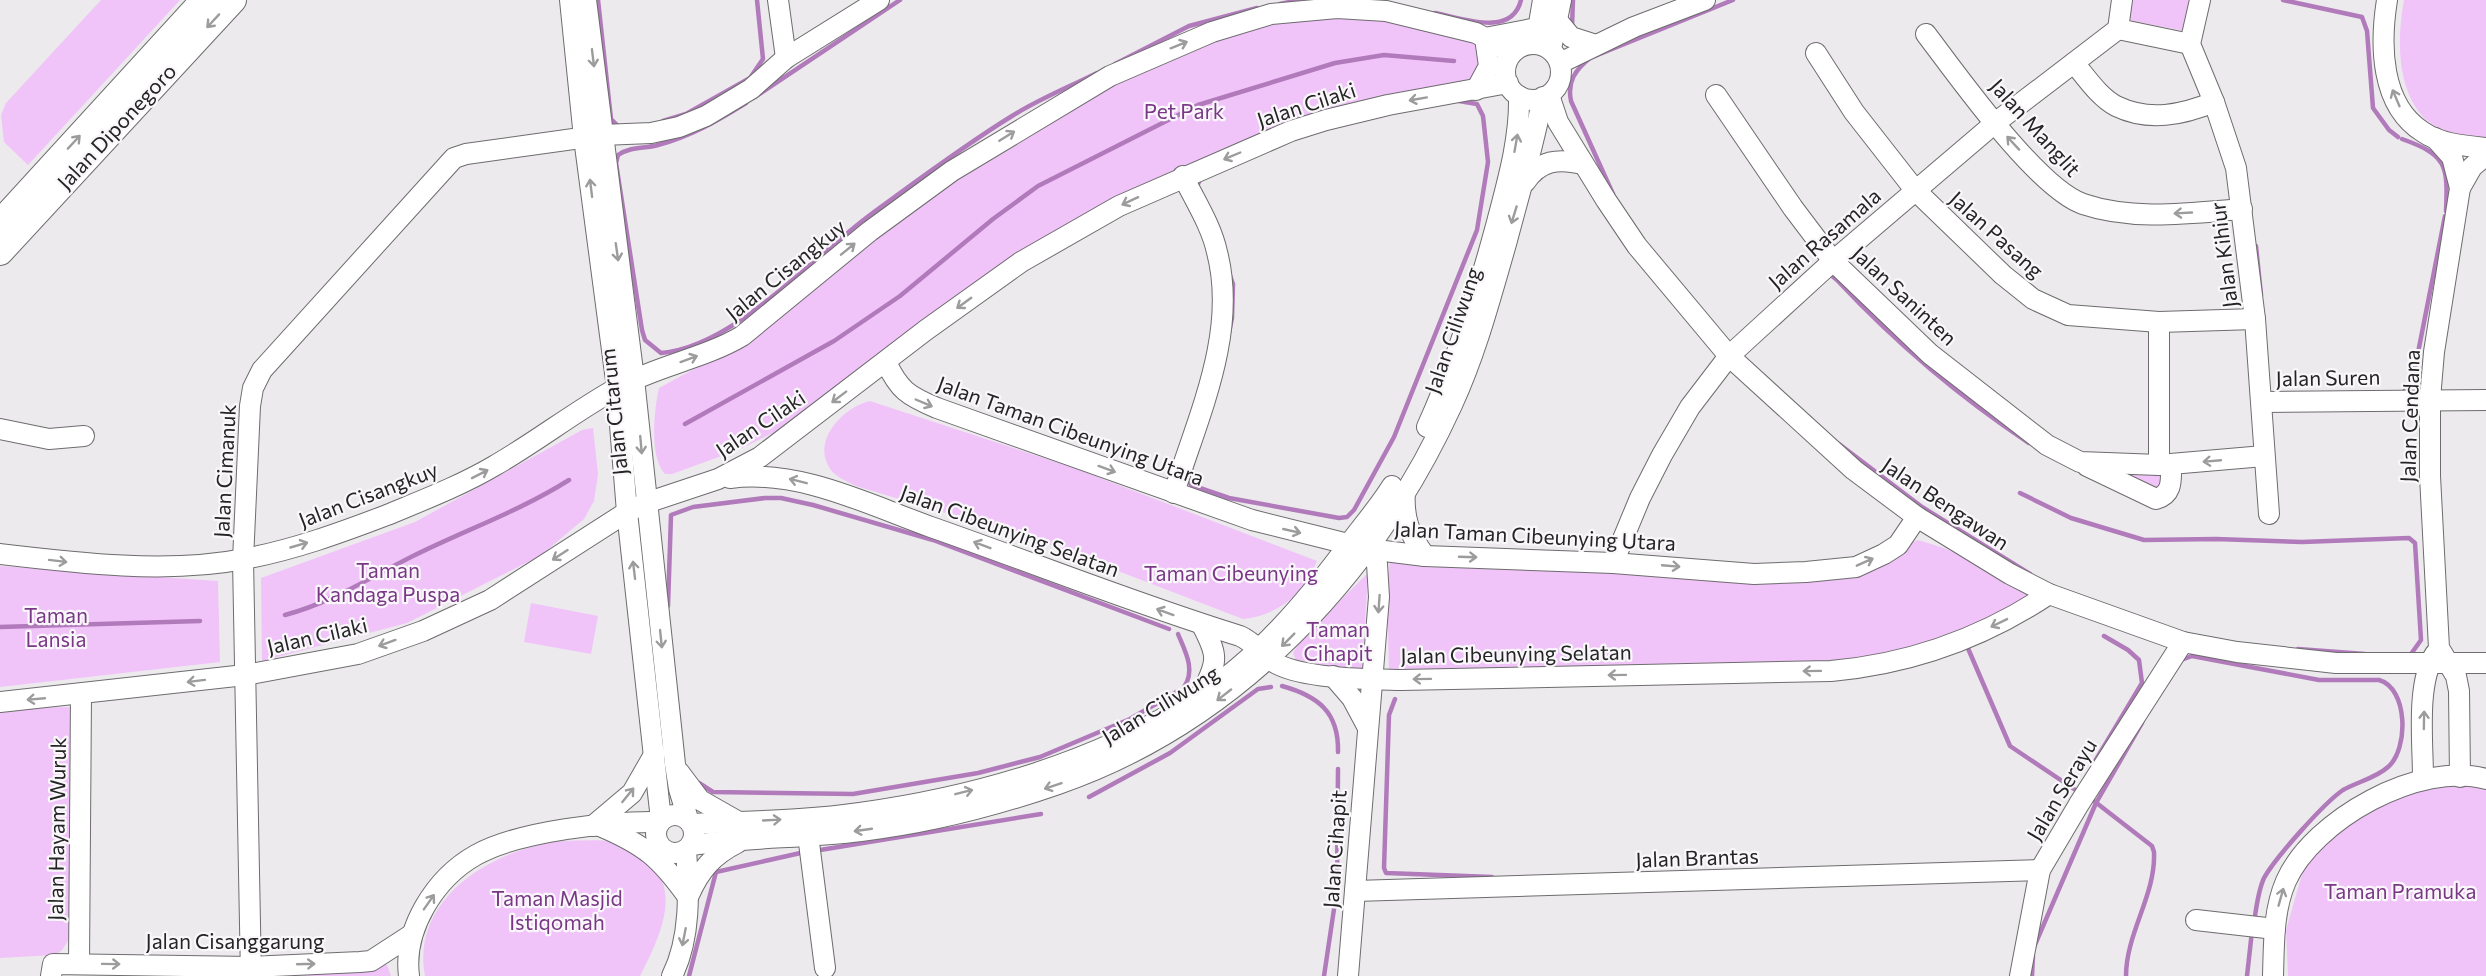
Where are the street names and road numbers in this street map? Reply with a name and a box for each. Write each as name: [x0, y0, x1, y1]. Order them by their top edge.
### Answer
street label: Jalan Diponegoro: [51, 58, 181, 194]
street label: Jalan Manglit: [1986, 73, 2086, 181]
street label: Jalan Cilaki: [1253, 76, 1359, 132]
street label: Jalan Rasamala: [1763, 182, 1885, 294]
street label: Jalan Pasang: [1945, 185, 2049, 283]
street label: Jalan Kihiur: [2204, 201, 2242, 309]
street label: Jalan Cisangkuy: [720, 213, 850, 325]
street label: Jalan Saninten: [1848, 240, 1962, 350]
street label: Jalan Ciliwung: [1419, 264, 1485, 396]
street label: Jalan Citarum: [594, 347, 632, 477]
street label: Jalan Cendana: [2394, 349, 2424, 483]
street label: Jalan Suren: [2275, 364, 2381, 390]
street label: Jalan Taman Cibeunying Utara: [934, 370, 1208, 490]
street label: Jalan Cilaki: [711, 384, 809, 462]
street label: Jalan Cimanuk: [208, 404, 240, 538]
street label: Jalan Bengawan: [1878, 451, 2014, 555]
street label: Jalan Cisangkuy: [295, 456, 441, 532]
street label: Jalan Cibeunying Selatan: [897, 479, 1123, 581]
street label: Jalan Taman Cibeunying Utara: [1394, 515, 1676, 555]
street label: Jalan Cilaki: [264, 611, 370, 659]
street label: Jalan Cibeunying Selatan: [1400, 638, 1632, 668]
street label: Jalan Ciliwung: [1097, 659, 1223, 749]
street label: Jalan Serayu: [2021, 734, 2101, 844]
street label: Jalan Hayam Wuruk: [42, 737, 70, 921]
street label: Jalan Cihapit: [1317, 789, 1351, 909]
street label: Jalan Brantas: [1635, 842, 1759, 872]
street label: Jalan Cisanggarung: [146, 928, 324, 953]

